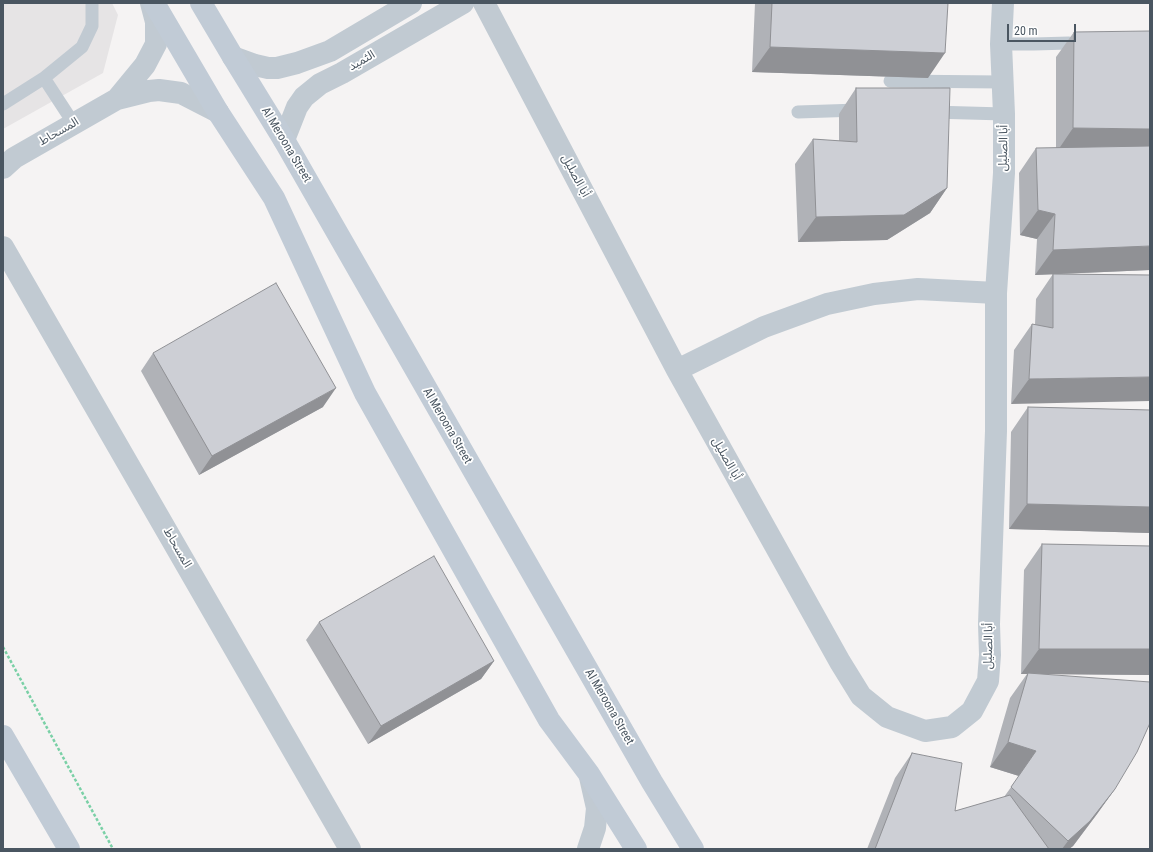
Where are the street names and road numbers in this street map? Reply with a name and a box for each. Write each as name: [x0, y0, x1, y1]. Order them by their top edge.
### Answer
street label: الثميد: [346, 48, 378, 74]
street label: Al Meroona Street: [258, 105, 314, 185]
street label: المسحاط: [36, 115, 82, 149]
street label: أبا الصليل: [996, 125, 1012, 171]
street label: أبا الصليل: [558, 152, 592, 200]
street label: Al Meroona Street: [419, 386, 475, 466]
street label: أبا الصليل: [708, 435, 744, 483]
street label: المسحاط: [160, 525, 194, 571]
street label: أبا الصليل: [981, 623, 997, 669]
street label: Al Meroona Street: [581, 667, 637, 747]

